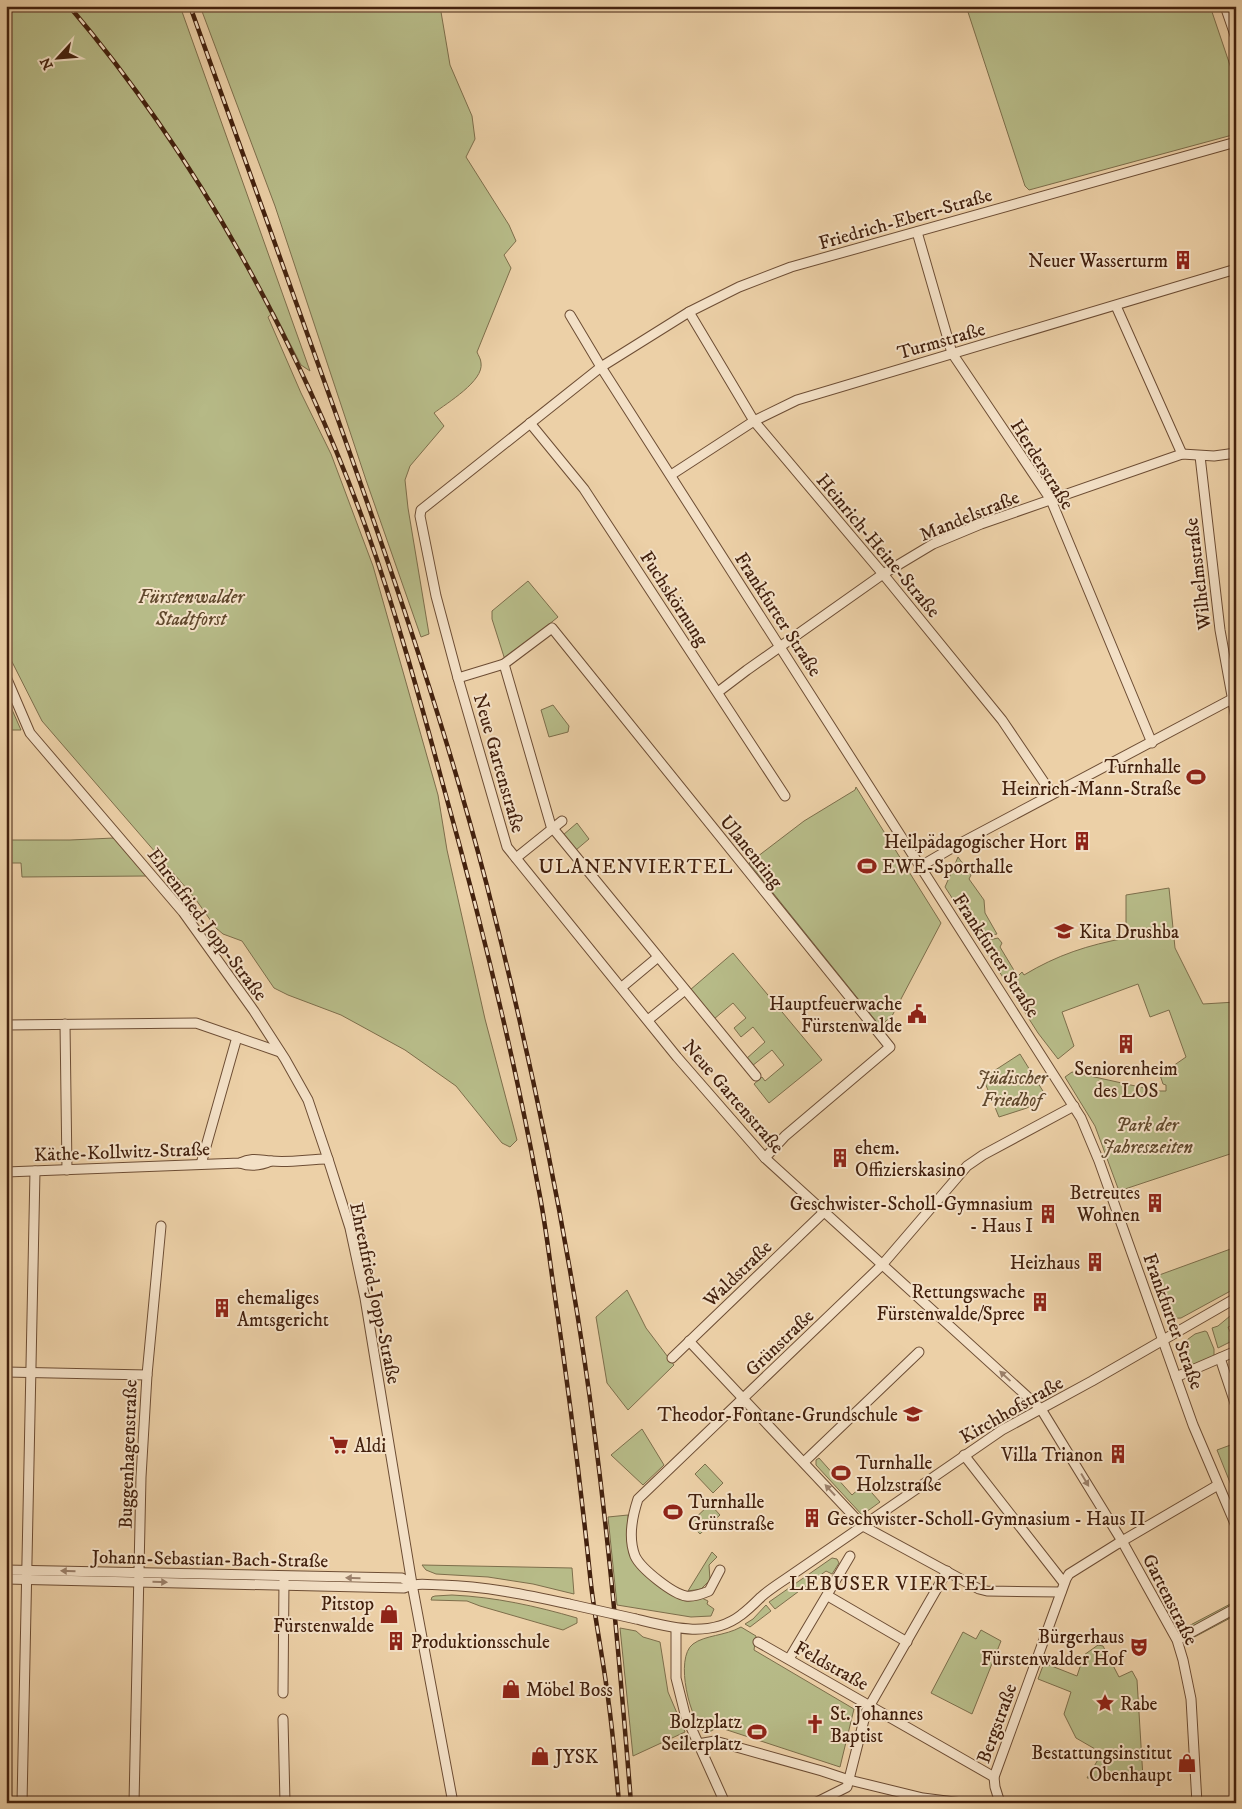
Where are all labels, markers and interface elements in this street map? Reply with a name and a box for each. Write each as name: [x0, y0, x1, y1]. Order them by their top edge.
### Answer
north arrow: [32, 32, 82, 82]
text: N: [36, 54, 58, 72]
street label: Friedrich-Ebert-Straße: [816, 184, 995, 255]
building icon: Neuer Wasserturm: [1172, 249, 1194, 271]
place label: Neuer Wasserturm: [1028, 250, 1168, 273]
street label: Turmstraße: [895, 318, 988, 365]
street label: Herderstraße: [1005, 415, 1079, 514]
street label: Heinrich-Heine-Straße: [811, 469, 945, 623]
street label: Mandelstraße: [916, 486, 1023, 547]
street label: Wilhelmstraße: [1180, 516, 1217, 632]
street label: Fuchskörnung: [635, 547, 713, 651]
street label: Frankfurter Straße: [729, 549, 826, 681]
park label: Fürstenwalder Stadtforst: [138, 586, 246, 631]
street label: Neue Gartenstraße: [468, 691, 529, 836]
place label: Turnhalle Heinrich-Mann-Straße: [1001, 756, 1181, 801]
sports icon: Turnhalle Heinrich-Mann-Straße: [1185, 766, 1207, 788]
street label: Ulanenring: [714, 811, 788, 894]
building icon: Heilpädagogischer Hort: [1071, 830, 1093, 852]
place label: Heilpädagogischer Hort: [884, 831, 1067, 854]
street label: Ehrenfried-Jopp-Straße: [142, 844, 272, 1006]
district label: ULANENVIERTEL: [538, 855, 734, 880]
sports icon: EWE-Sporthalle: [856, 855, 878, 877]
place label: EWE-Sporthalle: [882, 856, 1013, 879]
street label: Frankfurter Straße: [947, 890, 1044, 1022]
school or university icon: Kita Drushba: [1053, 920, 1075, 942]
place label: Kita Drushba: [1079, 921, 1179, 944]
place label: Hauptfeuerwache Fürstenwalde: [769, 993, 902, 1038]
public building icon: Hauptfeuerwache Fürstenwalde: [906, 1003, 928, 1025]
building icon: Seniorenheim des LOS: [1115, 1033, 1137, 1055]
street label: Neue Gartenstraße: [677, 1035, 789, 1159]
place label: Seniorenheim des LOS: [1074, 1058, 1178, 1103]
park label: Jüdischer Friedhof: [977, 1067, 1049, 1112]
park label: Park der Jahreszeiten: [1101, 1114, 1193, 1159]
place label: ehem. Offizierskasino: [855, 1137, 966, 1182]
street label: Käthe-Kollwitz-Straße: [34, 1138, 211, 1167]
building icon: ehem. Offizierskasino: [829, 1147, 851, 1169]
place label: Betreutes Wohnen: [1070, 1182, 1140, 1227]
building icon: Betreutes Wohnen: [1144, 1192, 1166, 1214]
place label: Geschwister-Scholl-Gymnasium - Haus I: [790, 1193, 1033, 1238]
street label: Ehrenfried-Jopp-Straße: [344, 1200, 405, 1386]
building icon: Geschwister-Scholl-Gymnasium - Haus I: [1037, 1203, 1059, 1225]
street label: Waldstraße: [698, 1236, 777, 1313]
street label: Frankfurter Straße: [1137, 1250, 1208, 1393]
building icon: Heizhaus: [1084, 1251, 1106, 1273]
place label: Heizhaus: [1010, 1252, 1080, 1275]
place label: Rettungswache Fürstenwalde/Spree: [877, 1281, 1025, 1326]
place label: ehemaliges Amtsgericht: [237, 1287, 329, 1332]
building icon: Rettungswache Fürstenwalde/Spree: [1029, 1291, 1051, 1313]
building icon: ehemaliges Amtsgericht: [211, 1297, 233, 1319]
street label: Grünstraße: [741, 1305, 819, 1381]
one-way arrow: [1000, 1370, 1012, 1382]
street label: Kirchhofstraße: [956, 1371, 1068, 1449]
street label: Buggenhagenstraße: [114, 1379, 143, 1529]
school or university icon: Theodor-Fontane-Grundschule: [902, 1403, 924, 1425]
place label: Theodor-Fontane-Grundschule: [658, 1404, 898, 1427]
supermarket icon: Aldi: [328, 1434, 350, 1456]
place label: Aldi: [354, 1435, 386, 1458]
building icon: Villa Trianon: [1107, 1443, 1129, 1465]
place label: Villa Trianon: [1000, 1444, 1103, 1467]
place label: Turnhalle Holzstraße: [856, 1452, 942, 1497]
sports icon: Turnhalle Holzstraße: [830, 1462, 852, 1484]
one-way arrow: [1081, 1474, 1090, 1487]
one-way arrow: [824, 1485, 836, 1497]
place label: Turnhalle Grünstraße: [688, 1491, 775, 1536]
sports icon: Turnhalle Grünstraße: [662, 1501, 684, 1523]
building icon: Geschwister-Scholl-Gymnasium - Haus II: [801, 1507, 823, 1529]
place label: Geschwister-Scholl-Gymnasium - Haus II: [827, 1508, 1145, 1531]
street label: Johann-Sebastian-Bach-Straße: [90, 1546, 328, 1573]
street label: Gartenstraße: [1137, 1550, 1202, 1649]
one-way arrow: [60, 1567, 76, 1575]
district label: LEBUSER VIERTEL: [789, 1572, 995, 1597]
one-way arrow: [345, 1574, 361, 1582]
one-way arrow: [152, 1578, 168, 1586]
place label: Pitstop Fürstenwalde: [273, 1593, 374, 1638]
shop icon: Pitstop Fürstenwalde: [378, 1603, 400, 1625]
place label: Bürgerhaus Fürstenwalder Hof: [981, 1626, 1127, 1671]
building icon: Produktionsschule: [385, 1630, 407, 1652]
place label: Produktionsschule: [411, 1631, 550, 1654]
theatre icon: Bürgerhaus Fürstenwalder Hof: [1128, 1636, 1150, 1658]
street label: Feldstraße: [790, 1637, 872, 1696]
shop icon: Möbel Boss: [500, 1678, 522, 1700]
place label: Möbel Boss: [526, 1679, 613, 1702]
street label: Bergstraße: [972, 1680, 1022, 1767]
place icon: Rabe: [1094, 1692, 1116, 1714]
place label: Rabe: [1120, 1693, 1158, 1716]
place label: St. Johannes Baptist: [830, 1703, 923, 1748]
place label: Bolzplatz Seilerplatz: [661, 1711, 742, 1756]
church icon: St. Johannes Baptist: [804, 1713, 826, 1735]
sports icon: Bolzplatz Seilerplatz: [746, 1721, 768, 1743]
place label: Bestattungsinstitut Obenhaupt: [1031, 1742, 1172, 1787]
shop icon: JYSK: [529, 1745, 551, 1767]
place label: JYSK: [553, 1746, 599, 1769]
shop icon: Bestattungsinstitut Obenhaupt: [1176, 1752, 1198, 1774]

